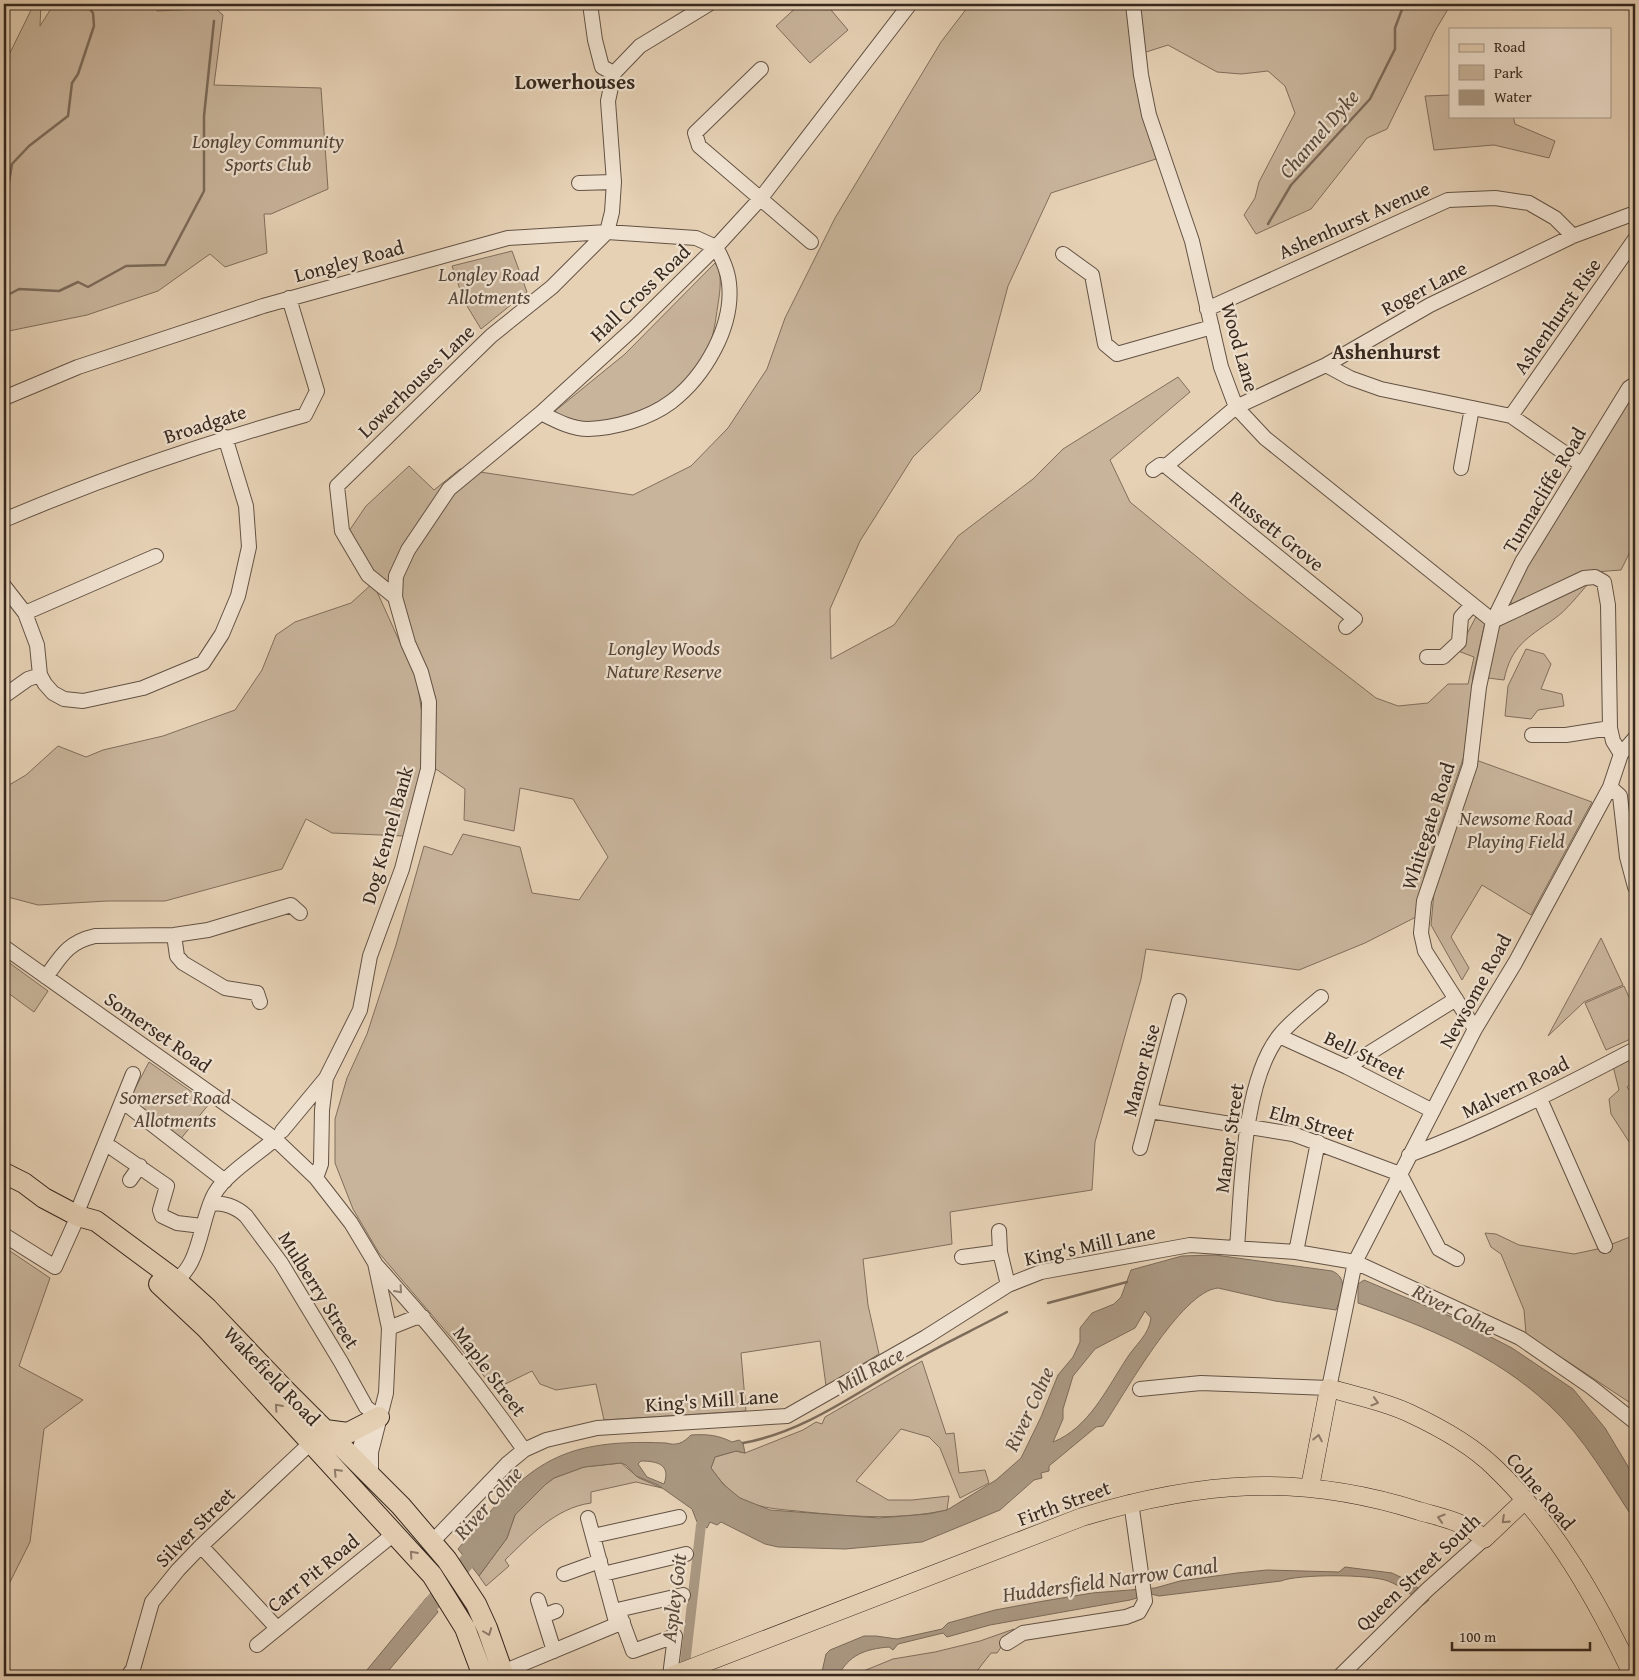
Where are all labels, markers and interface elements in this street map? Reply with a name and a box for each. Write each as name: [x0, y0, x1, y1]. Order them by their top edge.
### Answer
legend: [1449, 28, 1612, 118]
text: Road: [1494, 36, 1525, 57]
text: Park: [1494, 62, 1523, 83]
district label: Lowerhouses: [515, 66, 635, 97]
water label: Channel Dyke: [1271, 82, 1366, 185]
text: Water: [1494, 86, 1532, 107]
park label: Longley Community Sports Club: [191, 126, 344, 178]
street label: Ashenhurst Avenue: [1273, 173, 1434, 266]
street label: Longley Road: [291, 232, 407, 289]
street label: Hall Cross Road: [583, 237, 697, 348]
street label: Ashenhurst Rise: [1506, 252, 1607, 380]
street label: Roger Lane: [1376, 253, 1472, 322]
park label: Longley Road Allotments: [437, 259, 540, 311]
street label: Wood Lane: [1214, 299, 1267, 395]
street label: Lowerhouses Lane: [351, 317, 481, 444]
district label: Ashenhurst: [1332, 336, 1440, 367]
street label: Broadgate: [160, 397, 250, 451]
street label: Tunnacliffe Road: [1495, 421, 1593, 558]
street label: Russett Grove: [1224, 483, 1331, 578]
park label: Longley Woods Nature Reserve: [605, 633, 722, 685]
street label: Whitegate Road: [1393, 758, 1462, 893]
street label: Dog Kennel Bank: [353, 762, 420, 907]
park label: Newsome Road Playing Field: [1458, 803, 1573, 855]
street label: Newsome Road: [1431, 928, 1518, 1053]
street label: Somerset Road: [99, 984, 218, 1079]
street label: Manor Rise: [1114, 1021, 1167, 1119]
street label: Bell Street: [1320, 1022, 1411, 1087]
street label: Malvern Road: [1456, 1048, 1574, 1125]
street label: Manor Street: [1206, 1081, 1251, 1195]
park label: Somerset Road Allotments: [119, 1082, 231, 1134]
street label: Elm Street: [1266, 1097, 1358, 1148]
street label: King's Mill Lane: [1022, 1216, 1158, 1273]
street label: Mulberry Street: [272, 1225, 367, 1354]
water label: River Colne: [1406, 1275, 1501, 1344]
one-way arrow: [393, 1284, 402, 1293]
street label: Wakefield Road: [217, 1319, 328, 1432]
street label: Maple Street: [447, 1319, 534, 1422]
water label: Mill Race: [830, 1338, 909, 1401]
water label: River Colne: [995, 1361, 1062, 1457]
street label: King's Mill Lane: [644, 1380, 780, 1419]
one-way arrow: [1371, 1397, 1379, 1407]
one-way arrow: [275, 1404, 284, 1413]
one-way arrow: [1313, 1434, 1323, 1443]
street label: Colne Road: [1500, 1446, 1583, 1536]
water label: River Colne: [445, 1459, 529, 1547]
one-way arrow: [334, 1469, 343, 1478]
street label: Firth Street: [1013, 1472, 1114, 1533]
street label: Silver Street: [148, 1480, 241, 1573]
street label: Queen Street South: [1349, 1506, 1487, 1637]
one-way arrow: [1438, 1513, 1446, 1523]
one-way arrow: [1501, 1514, 1510, 1523]
street label: Carr Pit Road: [260, 1526, 365, 1619]
water label: Huddersfield Narrow Canal: [999, 1549, 1220, 1610]
one-way arrow: [410, 1551, 419, 1560]
water label: Aspley Goit: [653, 1551, 694, 1645]
scale bar: [1452, 1620, 1589, 1652]
text: 100 m: [1459, 1626, 1497, 1647]
one-way arrow: [482, 1627, 492, 1635]

